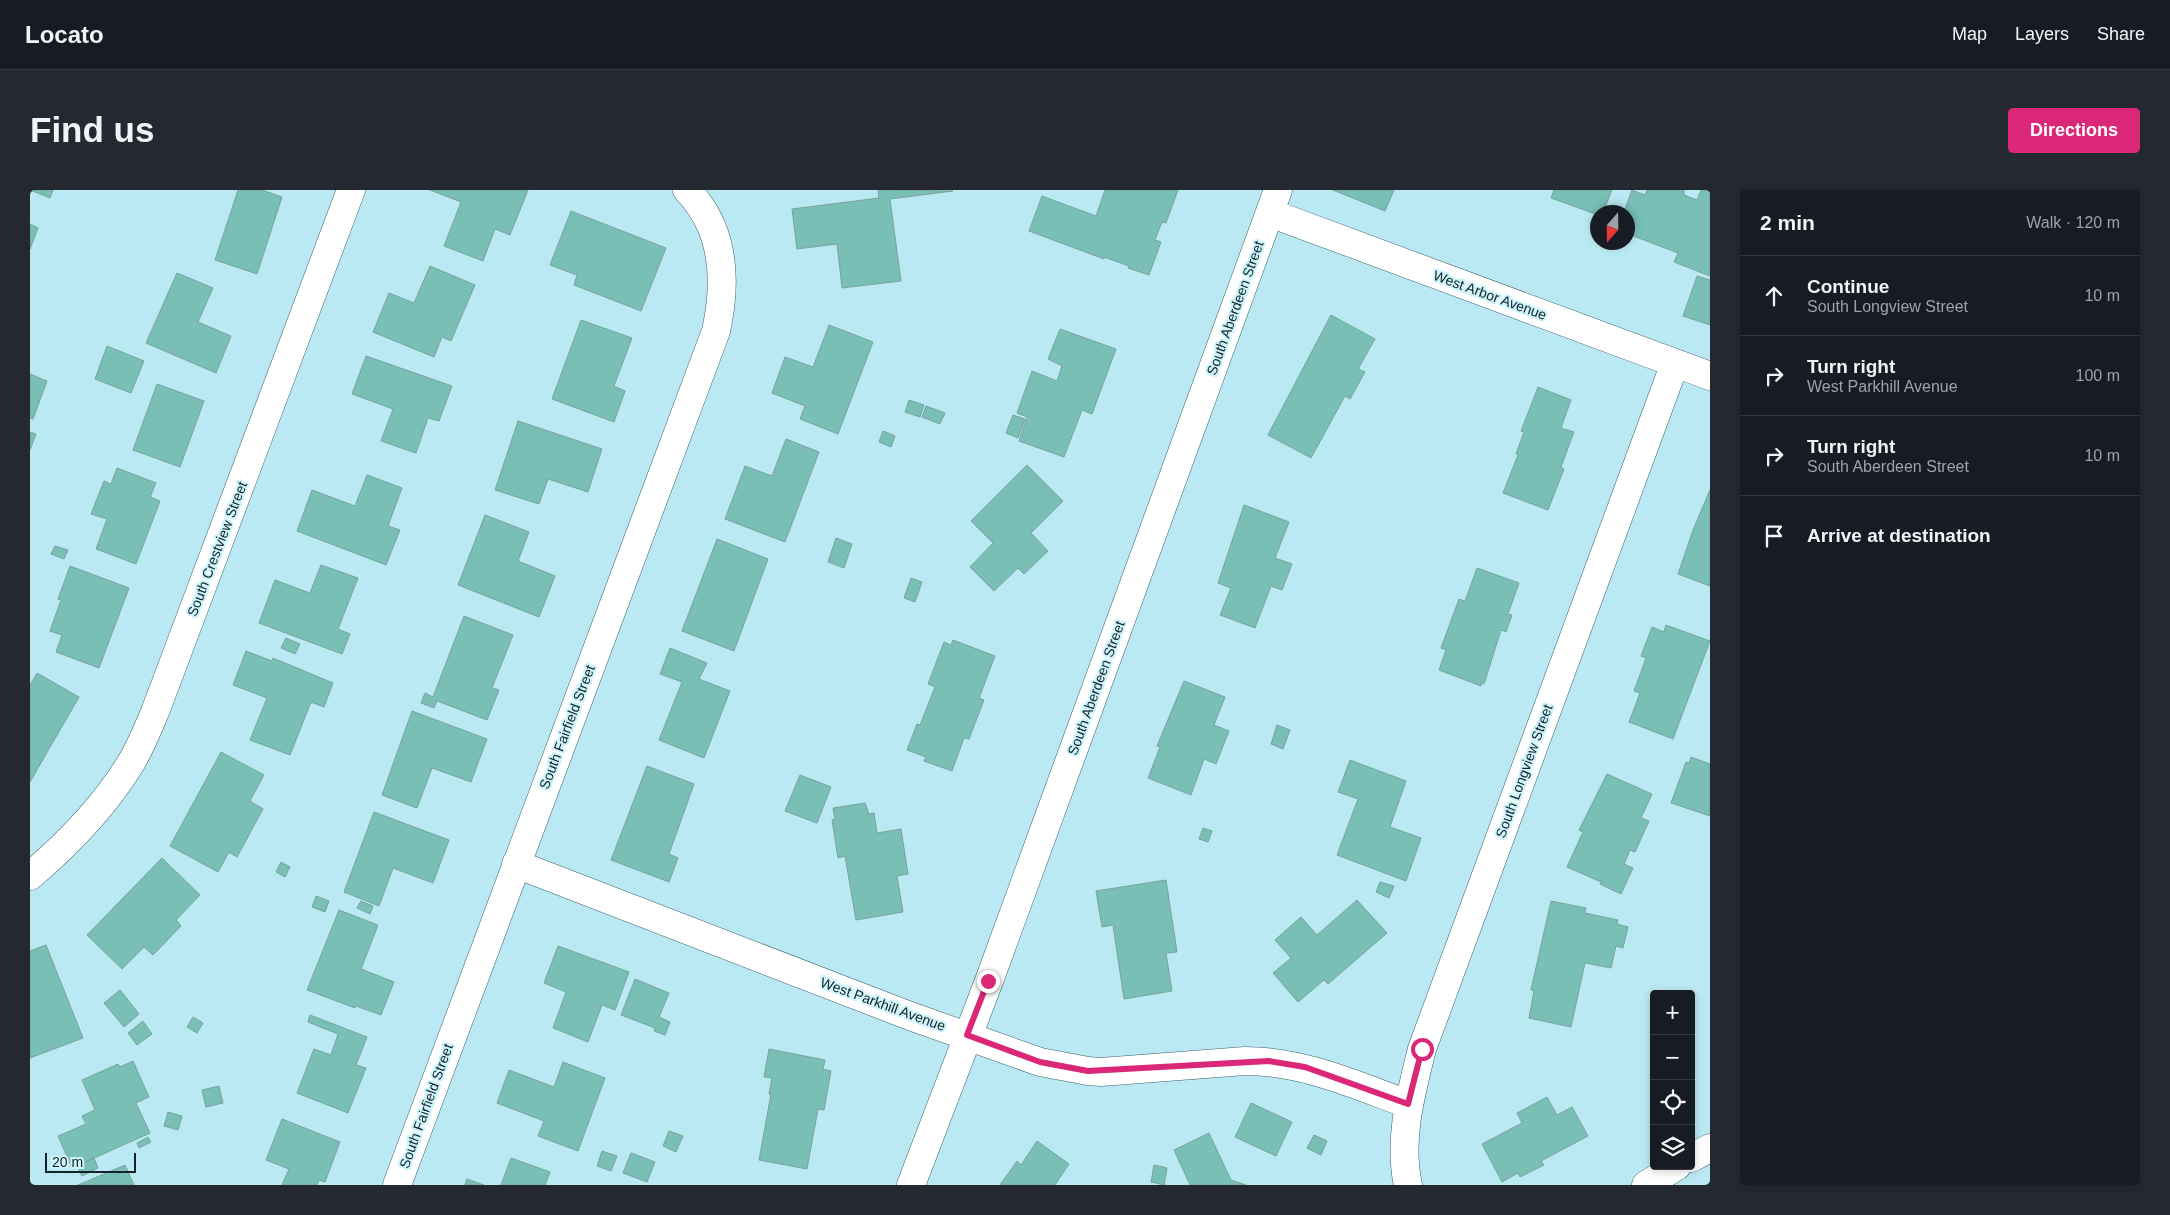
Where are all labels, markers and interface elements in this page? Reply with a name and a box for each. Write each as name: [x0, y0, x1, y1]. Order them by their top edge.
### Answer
text: Locato: [25, 21, 104, 48]
text: Map: [1952, 24, 1987, 44]
text: Layers: [2015, 24, 2069, 44]
text: Share: [2097, 24, 2145, 44]
button: Directions: [2008, 108, 2140, 153]
text: Find us: [30, 110, 154, 149]
north arrow: [1590, 205, 1635, 250]
text: 2 min: [1760, 211, 1815, 234]
text: Walk · 120 m: [2026, 214, 2120, 231]
street label: South Aberdeen Street: [1203, 239, 1267, 377]
street label: West Arbor Avenue: [1431, 267, 1549, 323]
text: Continue: [1807, 276, 1889, 297]
icon: ahead: [1760, 282, 1788, 310]
text: 10 m: [2084, 287, 2120, 304]
text: South Longview Street: [1807, 298, 1968, 315]
text: Turn right: [1807, 356, 1895, 377]
icon: right: [1760, 362, 1788, 390]
text: 100 m: [2076, 367, 2120, 384]
text: West Parkhill Avenue: [1807, 378, 1958, 395]
text: Turn right: [1807, 436, 1895, 457]
icon: right: [1760, 442, 1788, 470]
text: 10 m: [2084, 447, 2120, 464]
text: South Aberdeen Street: [1807, 458, 1969, 475]
street label: South Crestview Street: [184, 479, 250, 619]
icon: arrive: [1760, 522, 1788, 550]
text: Arrive at destination: [1807, 525, 1991, 546]
street label: South Aberdeen Street: [1064, 619, 1128, 757]
street label: South Fairfield Street: [536, 663, 598, 791]
street label: South Longview Street: [1492, 702, 1556, 840]
route end: [977, 970, 1000, 993]
street label: West Parkhill Avenue: [818, 974, 948, 1034]
map controls: [1650, 990, 1695, 1170]
button: +: [1650, 990, 1695, 1035]
button: −: [1650, 1035, 1695, 1080]
route start: [1411, 1038, 1434, 1061]
street label: South Fairfield Street: [396, 1041, 456, 1171]
button: locate: [1650, 1080, 1695, 1125]
button: layers: [1650, 1125, 1695, 1170]
scale bar: [45, 1150, 136, 1173]
text: 20 m: [52, 1154, 83, 1170]

